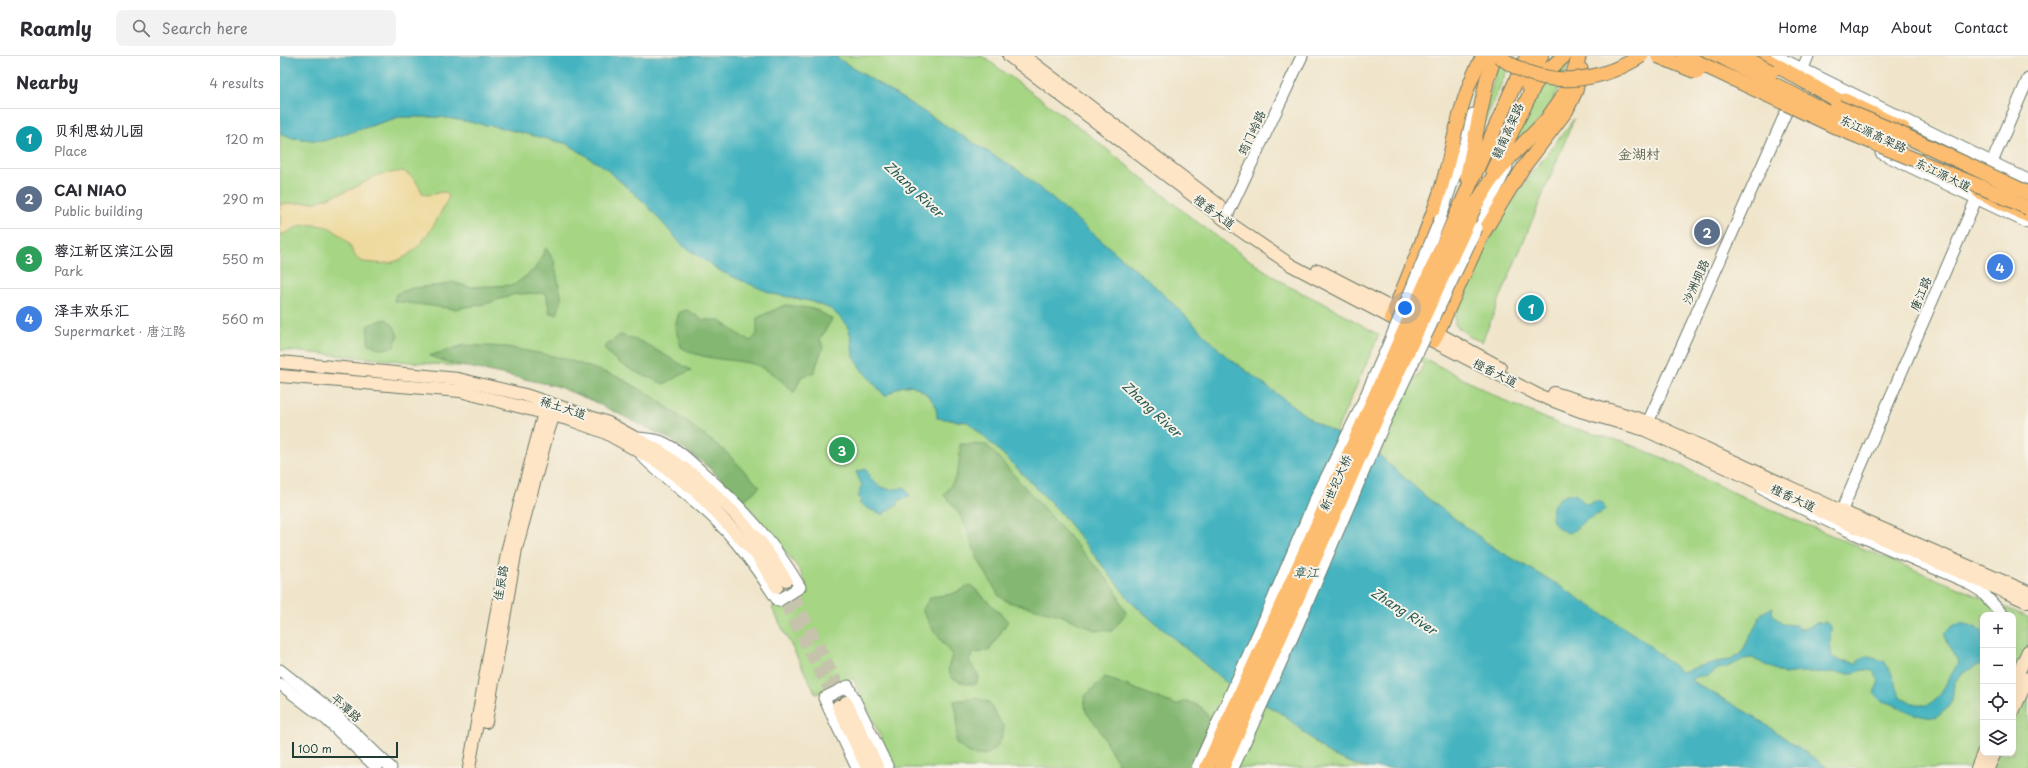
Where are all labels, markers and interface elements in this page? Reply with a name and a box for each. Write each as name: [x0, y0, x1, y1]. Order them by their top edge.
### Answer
search box: [116, 10, 396, 46]
text: Roamly: [20, 14, 92, 42]
text: Search here: [162, 16, 248, 39]
icon: search: [130, 17, 152, 39]
text: Home: [1778, 17, 1817, 38]
text: Map: [1839, 17, 1869, 38]
text: About: [1891, 17, 1932, 38]
text: Contact: [1954, 17, 2008, 38]
text: Nearby: [16, 69, 78, 95]
text: 4 results: [210, 73, 264, 92]
street label: 赣南高架路: [1487, 100, 1528, 162]
street label: 筠门岭路: [1233, 107, 1269, 158]
street label: 东江源高架路: [1837, 110, 1910, 156]
text: 贝利思幼儿园: [54, 118, 144, 141]
text: 1: [26, 129, 32, 148]
text: 120 m: [225, 129, 264, 148]
text: Place: [54, 141, 87, 160]
district label: 金湖村: [1618, 143, 1660, 164]
street label: 东江源大道: [1913, 153, 1974, 195]
water label: Zhang River: [881, 156, 950, 222]
text: CAI NIAO: [54, 178, 127, 201]
text: 2: [24, 189, 34, 208]
text: 290 m: [223, 189, 264, 208]
street label: 橙香大道: [1190, 190, 1239, 233]
text: Public building: [54, 201, 143, 220]
pin: 2: [1694, 217, 1720, 247]
text: 蓉江新区滨江公园: [54, 238, 174, 261]
text: 3: [25, 249, 33, 268]
text: 550 m: [222, 249, 264, 268]
pin: 4: [1987, 252, 2013, 282]
street label: 沙洲坝路: [1677, 256, 1713, 307]
text: Park: [54, 261, 83, 280]
street label: 唐江路: [1905, 274, 1935, 314]
pin: 1: [1518, 293, 1544, 323]
text: 泽丰欢乐汇: [54, 298, 129, 321]
your location: [1395, 298, 1415, 318]
text: 4: [25, 309, 33, 328]
text: 560 m: [222, 309, 264, 328]
text: Supermarket · 唐江路: [54, 321, 186, 340]
street label: 橙香大道: [1470, 353, 1521, 391]
water label: Zhang River: [1119, 376, 1188, 442]
street label: 稀土大道: [538, 391, 589, 423]
pin: 3: [829, 435, 855, 465]
street label: 新世纪大桥: [1315, 451, 1356, 514]
street label: 橙香大道: [1768, 479, 1819, 515]
water label: 章江: [1293, 562, 1320, 581]
street label: 佳辰路: [488, 564, 512, 602]
water label: Zhang River: [1368, 582, 1442, 640]
map controls: [1980, 612, 2016, 756]
button: +: [1980, 612, 2016, 648]
button: −: [1980, 648, 2016, 684]
button: locate: [1980, 684, 2016, 720]
street label: 平潭路: [327, 689, 366, 726]
button: layers: [1980, 720, 2016, 756]
scale bar: [292, 740, 398, 759]
text: 100 m: [298, 740, 332, 757]

